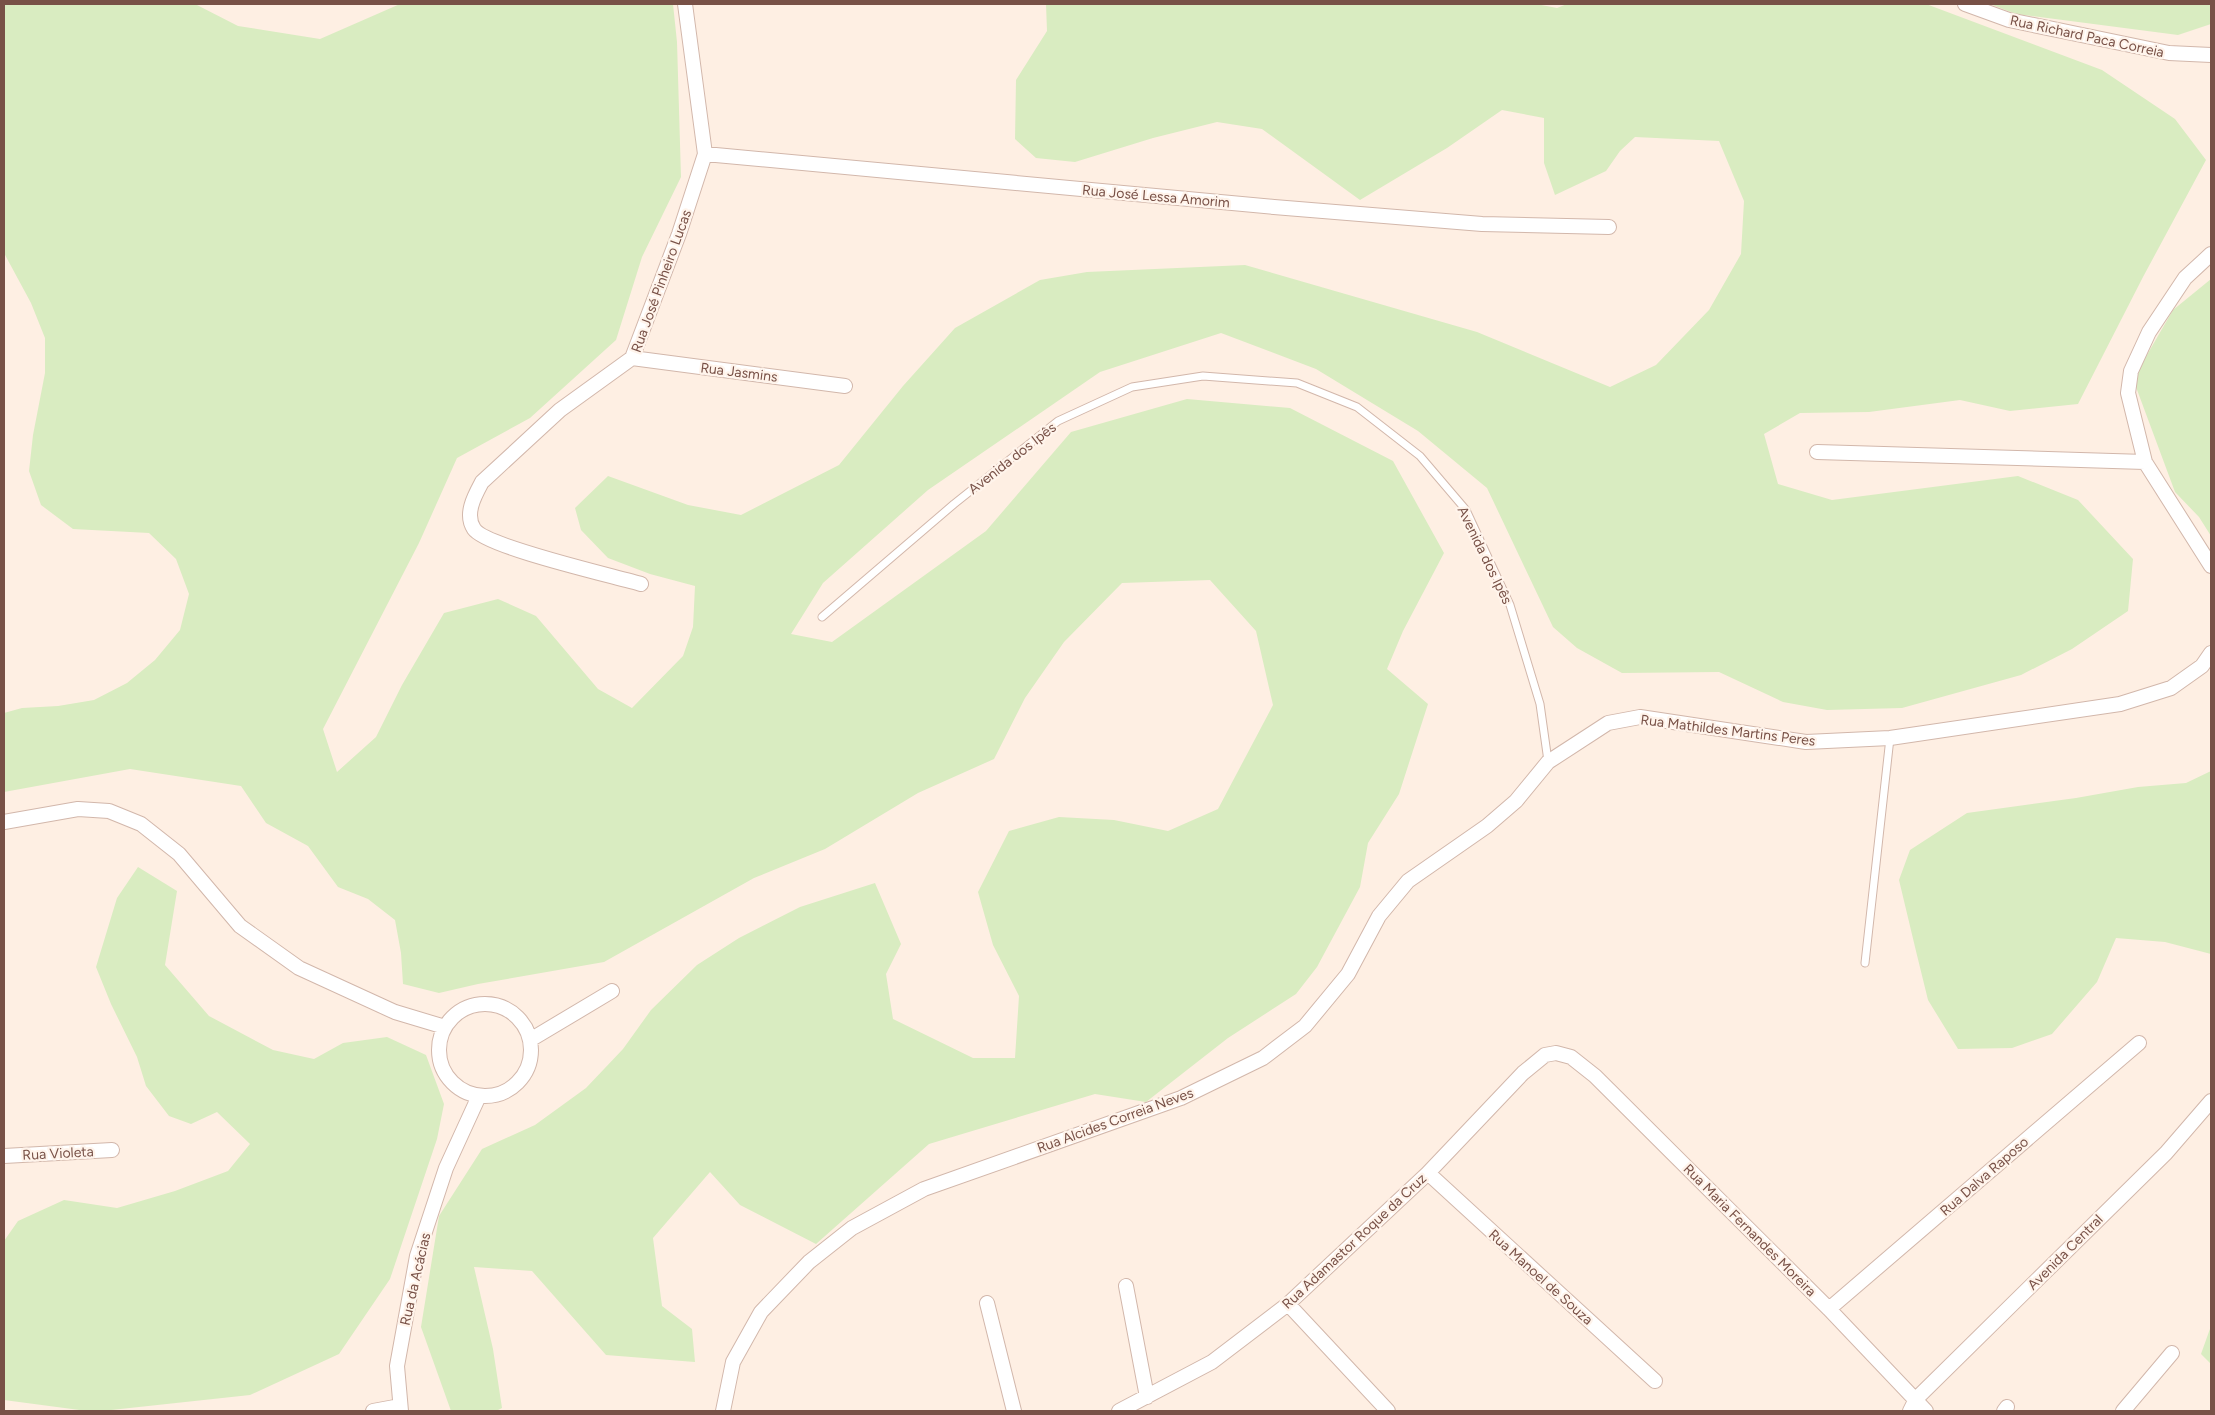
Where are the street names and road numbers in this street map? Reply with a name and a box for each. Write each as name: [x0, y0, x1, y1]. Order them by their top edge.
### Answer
street label: Rua Richard Paca Correia: [2008, 12, 2165, 61]
street label: Rua José Lessa Amorim: [1081, 182, 1231, 211]
street label: Rua José Pinheiro Lucas: [628, 207, 695, 355]
street label: Rua Jasmins: [699, 359, 778, 386]
street label: Avenida dos Ipês: [965, 419, 1060, 498]
street label: Avenida dos Ipês: [1454, 504, 1516, 607]
street label: Rua Mathildes Martins Peres: [1640, 711, 1816, 750]
street label: Rua Alcides Correia Neves: [1035, 1084, 1196, 1157]
street label: Rua Dalva Raposo: [1937, 1133, 2032, 1219]
street label: Rua Violeta: [22, 1143, 94, 1164]
street label: Rua Maria Fernandes Moreira: [1680, 1160, 1820, 1300]
street label: Rua Adamastor Roque da Cruz: [1279, 1170, 1430, 1313]
street label: Avenida Central: [2024, 1211, 2107, 1294]
street label: Rua Manoel de Souza: [1485, 1226, 1596, 1329]
street label: Rua da Acácias: [397, 1231, 434, 1327]

